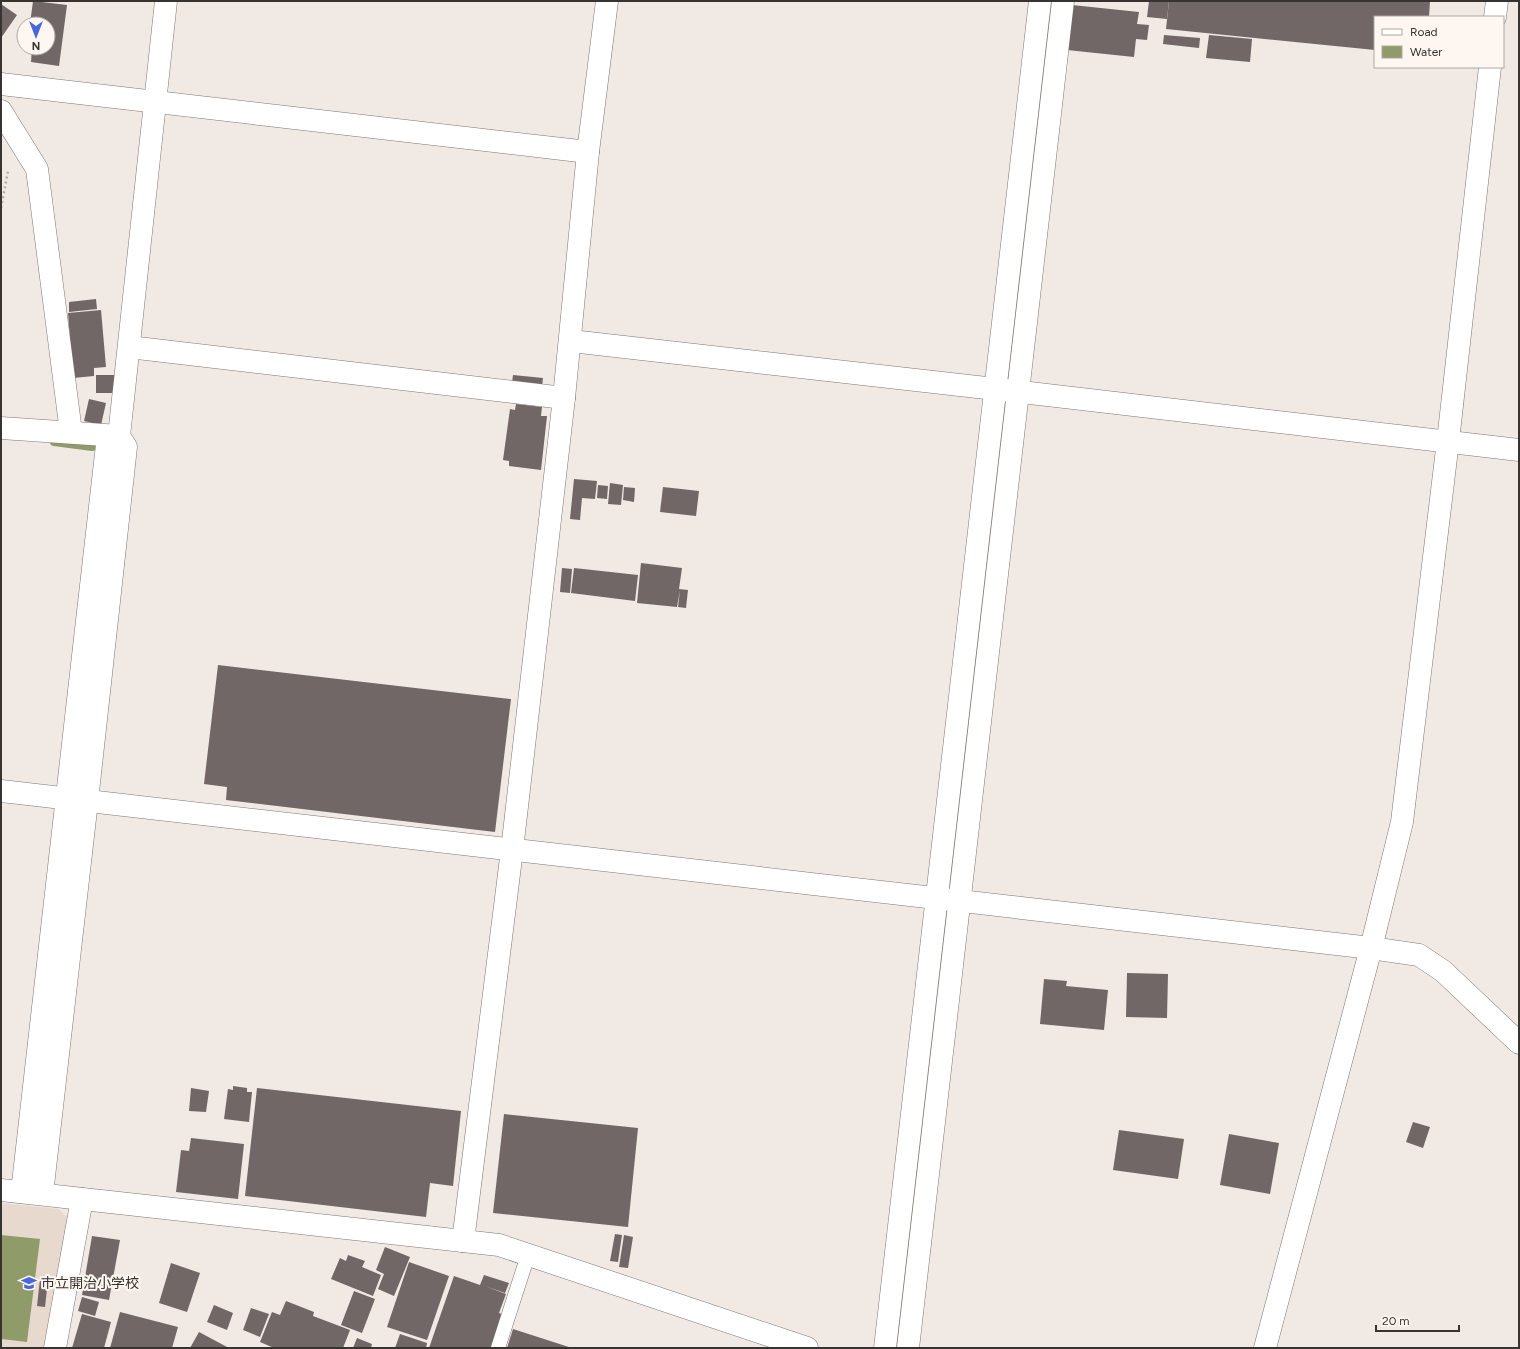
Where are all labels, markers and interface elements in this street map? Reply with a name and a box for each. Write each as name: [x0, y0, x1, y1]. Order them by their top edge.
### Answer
north arrow: [16, 16, 56, 56]
legend: [1374, 16, 1504, 68]
text: Road: [1410, 25, 1438, 39]
text: N: [32, 39, 40, 52]
text: Water: [1410, 45, 1442, 59]
school or university icon: 市立開治小学校: [20, 1274, 38, 1292]
place label: 市立開治小学校: [41, 1275, 139, 1292]
scale bar: [1376, 1307, 1459, 1333]
text: 20 m: [1382, 1314, 1410, 1328]

